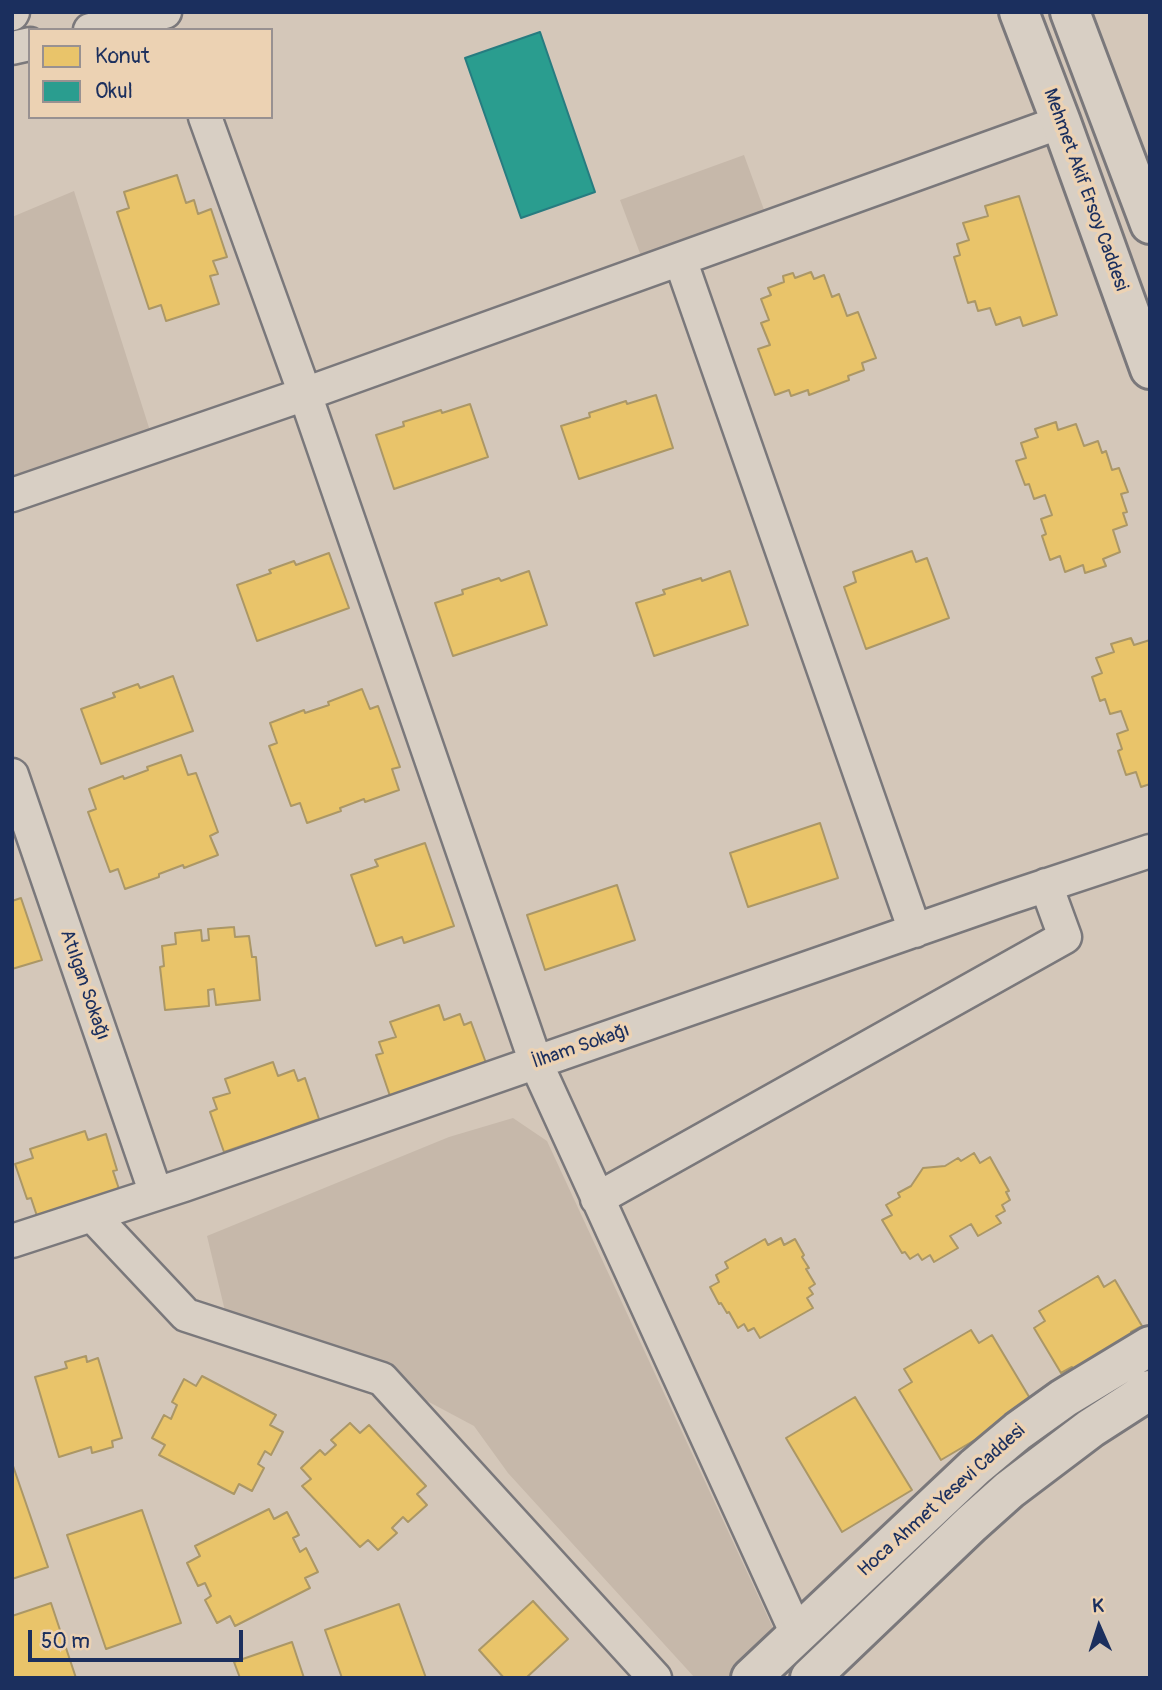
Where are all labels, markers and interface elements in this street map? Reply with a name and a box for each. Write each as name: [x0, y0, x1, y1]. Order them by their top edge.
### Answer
legend: [28, 28, 273, 119]
text: Konut: [95, 43, 150, 70]
text: Okul: [95, 78, 133, 105]
street label: Mehmet Akif Ersoy Caddesi: [1038, 86, 1132, 294]
street label: Atılgan Sokağı: [54, 927, 114, 1043]
street label: İlham Sokağı: [529, 1020, 633, 1074]
street label: Hoca Ahmet Yesevi Caddesi: [854, 1420, 1030, 1582]
north arrow: [1064, 1592, 1134, 1662]
text: K: [1092, 1594, 1104, 1618]
scale bar: [32, 1616, 247, 1660]
text: 50 m: [41, 1628, 90, 1655]

